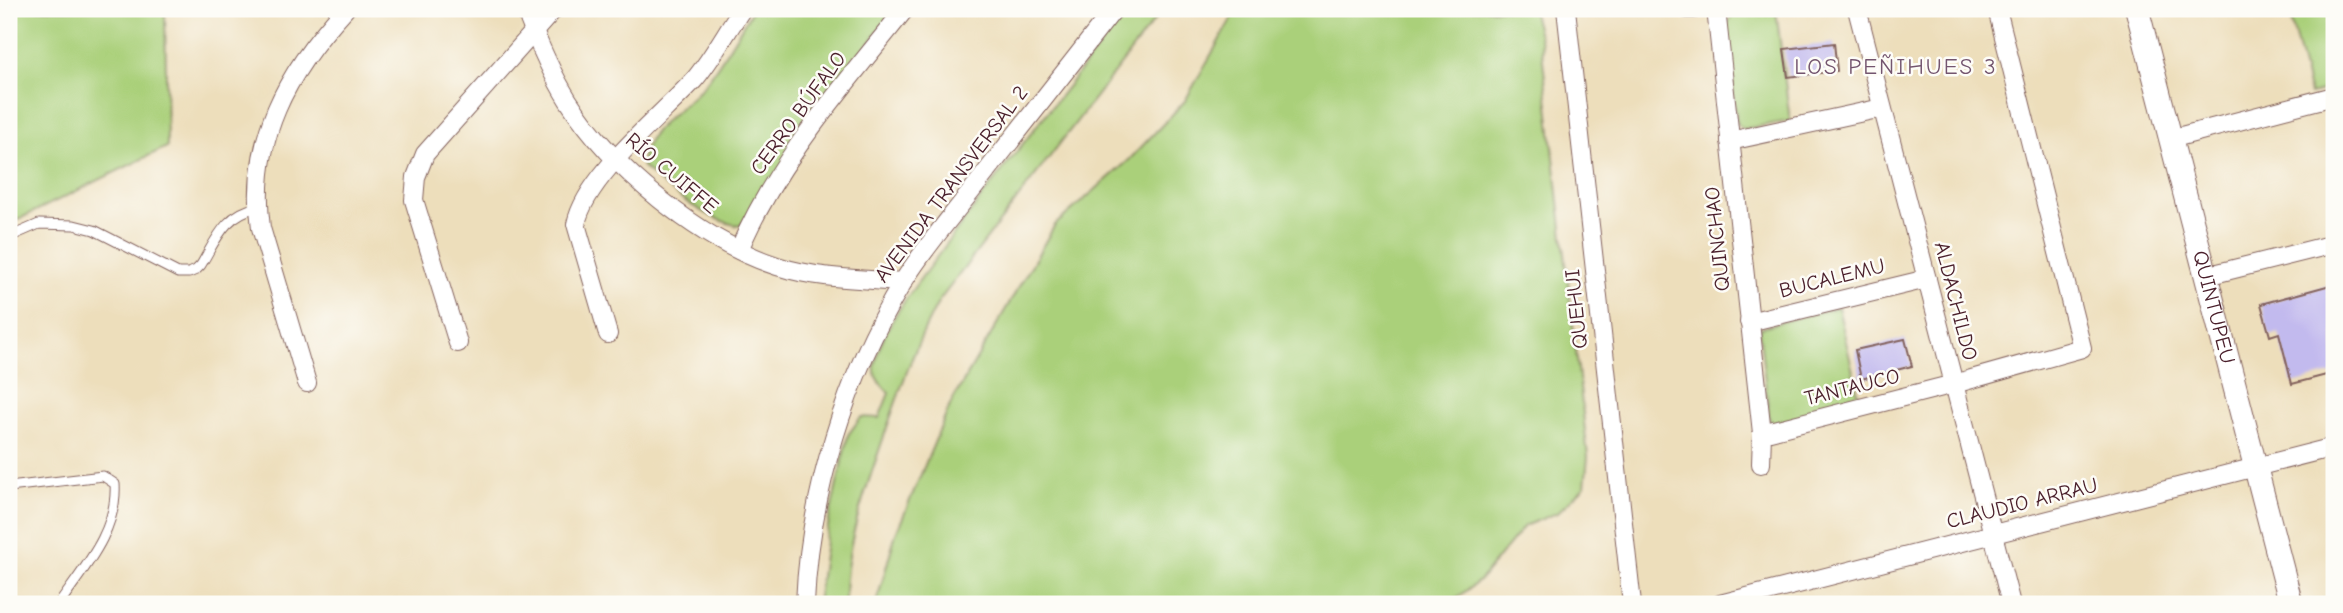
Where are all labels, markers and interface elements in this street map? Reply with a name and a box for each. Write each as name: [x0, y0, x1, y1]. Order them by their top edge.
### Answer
street label: CERRO BÚFALO: [745, 47, 851, 179]
district label: LOS PEÑIHUES 3: [1794, 53, 1998, 80]
street label: AVENIDA TRANSVERSAL 2: [869, 81, 1033, 287]
street label: RÍO CUIFFE: [621, 127, 723, 219]
street label: QUINCHAO: [1700, 185, 1734, 293]
street label: ALDACHILDO: [1930, 239, 1982, 363]
street label: QUINTUPEU: [2188, 248, 2240, 366]
street label: BUCALEMU: [1777, 253, 1887, 303]
street label: QUEHUI: [1560, 268, 1592, 350]
street label: TANTAUCO: [1802, 364, 1902, 410]
street label: CLAUDIO ARRAU: [1944, 473, 2100, 533]

